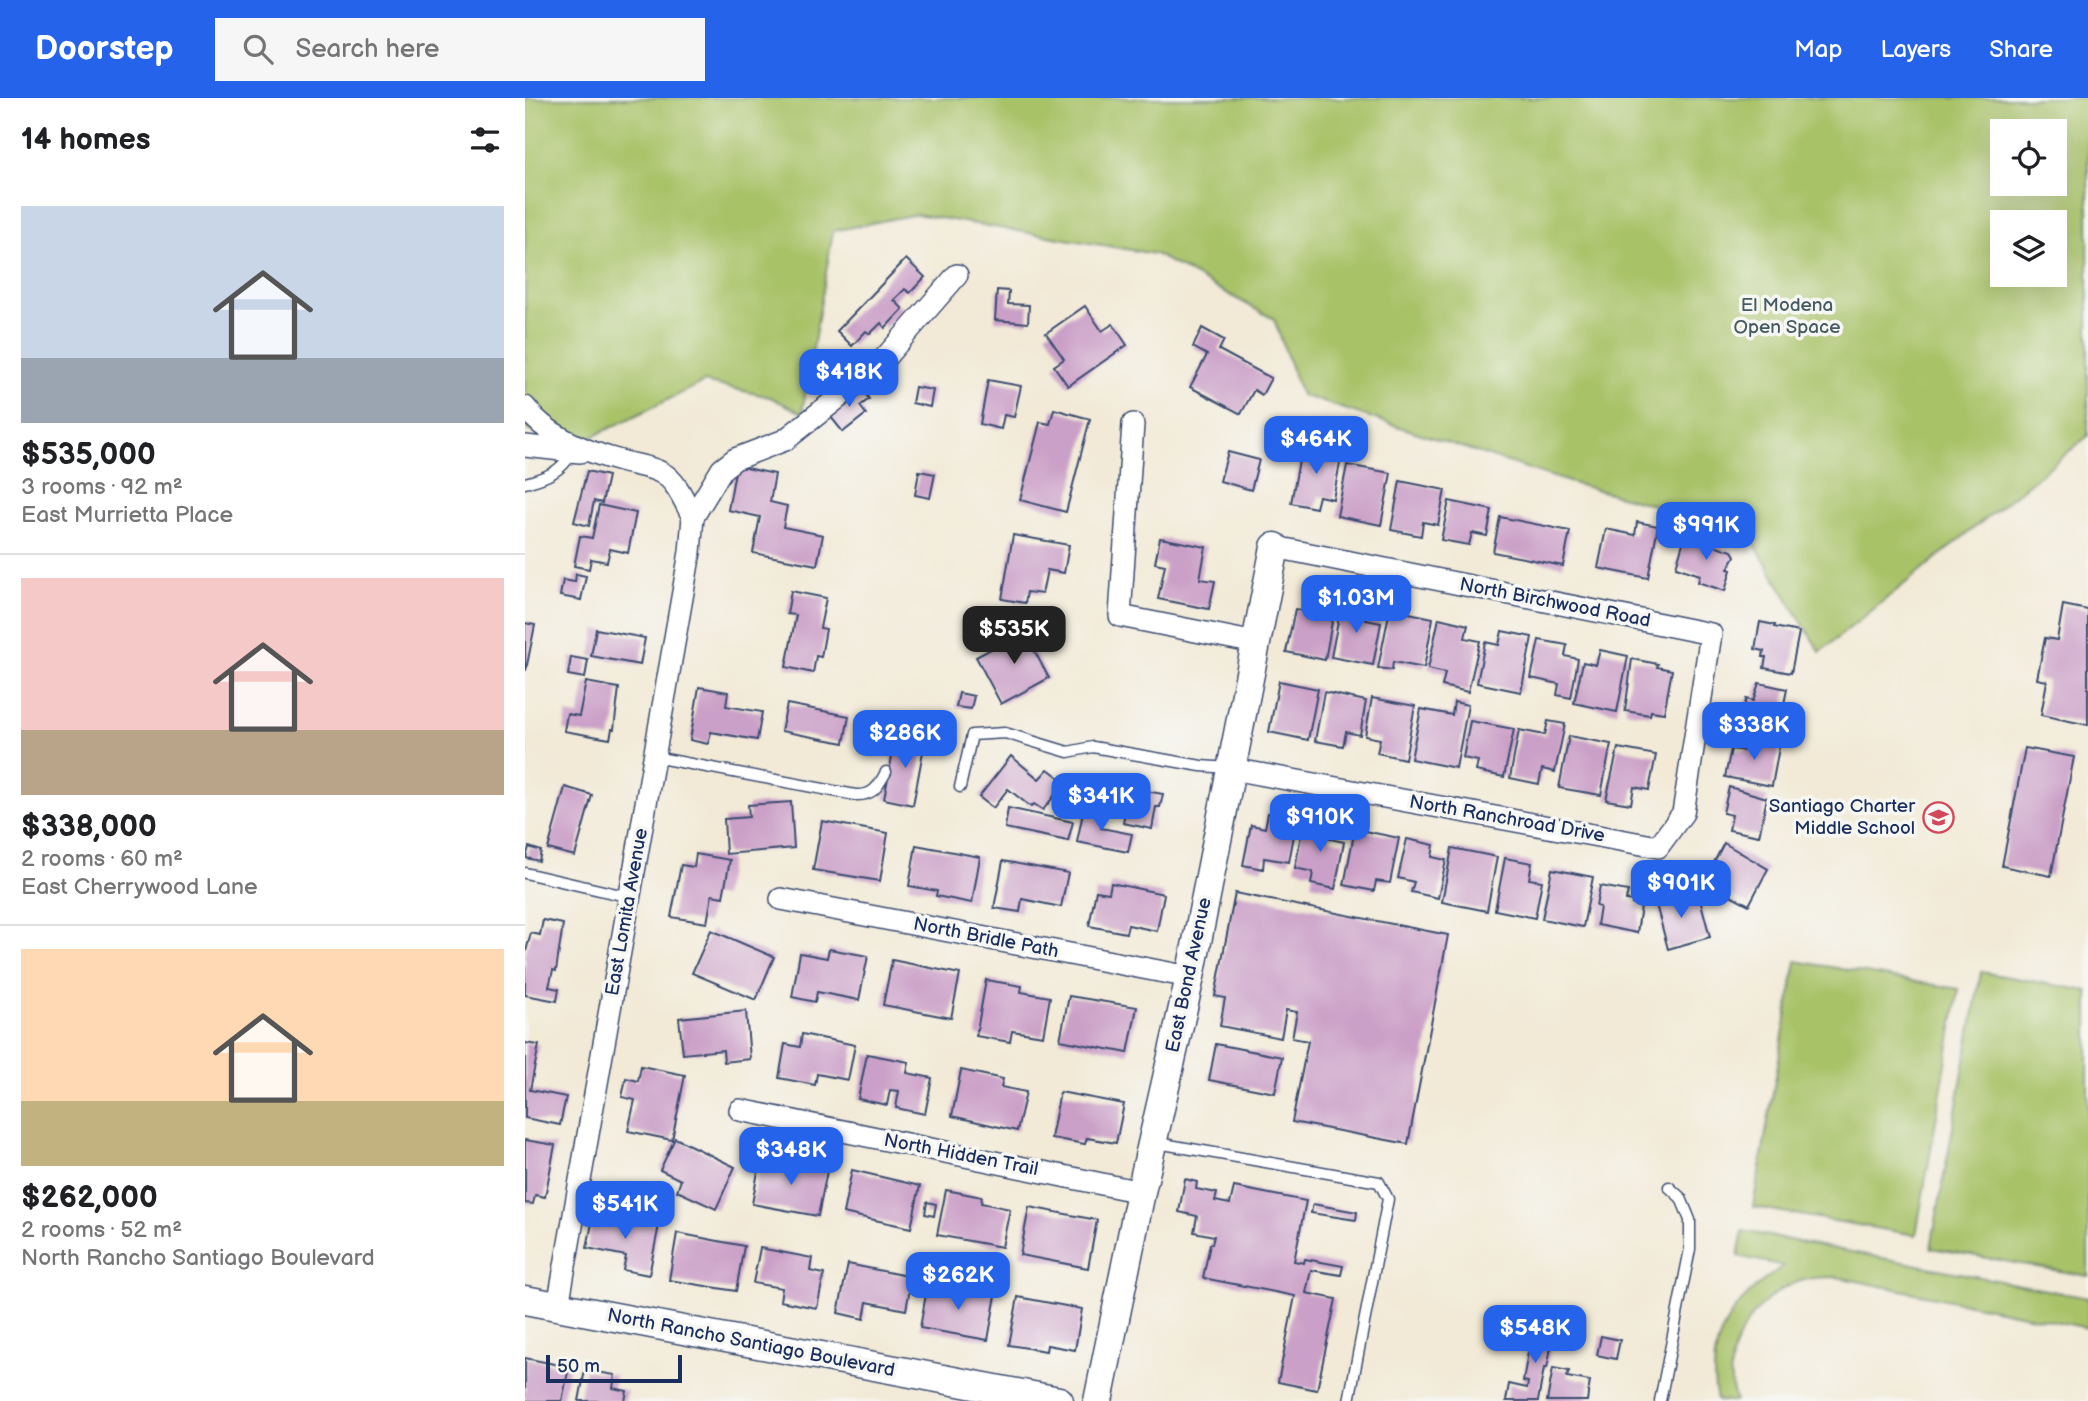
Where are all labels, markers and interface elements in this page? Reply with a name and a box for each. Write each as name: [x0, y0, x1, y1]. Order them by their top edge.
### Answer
search box: [215, 18, 705, 81]
text: Doorstep: [35, 29, 173, 69]
icon: search: [239, 30, 277, 68]
text: Search here: [295, 34, 439, 65]
text: Map: [1794, 35, 1842, 64]
text: Layers: [1880, 35, 1951, 64]
text: Share: [1989, 35, 2053, 64]
map controls: [1990, 119, 2067, 287]
button: locate: [1990, 119, 2067, 196]
icon: filters: [466, 121, 504, 159]
text: 14 homes: [21, 122, 150, 158]
button: layers: [1990, 210, 2067, 287]
icon: home: [200, 252, 326, 378]
park label: El Modena Open Space: [1734, 294, 1840, 339]
pin: $418K: [800, 350, 898, 409]
text: $418K: [815, 358, 883, 386]
pin: $464K: [1267, 416, 1365, 476]
text: $464K: [1280, 425, 1352, 453]
text: $535,000: [21, 437, 156, 473]
text: 3 rooms · 92 m²: [21, 473, 183, 501]
text: East Murrietta Place: [21, 501, 233, 529]
pin: $991K: [1657, 503, 1755, 562]
text: $991K: [1672, 511, 1740, 539]
street label: North Birchwood Road: [1457, 573, 1653, 633]
pin: $1.03M: [1299, 575, 1413, 635]
text: $1.03M: [1317, 584, 1395, 612]
pin: $535K: [965, 606, 1063, 666]
text: $535K: [979, 615, 1049, 643]
icon: home: [200, 624, 326, 750]
pin: $338K: [1705, 702, 1803, 762]
pin: $286K: [856, 710, 954, 770]
text: $338K: [1718, 711, 1790, 739]
text: $286K: [869, 719, 941, 747]
pin: $341K: [1052, 774, 1150, 833]
text: $341K: [1068, 782, 1135, 810]
street label: North Ranchroad Drive: [1408, 790, 1606, 848]
pin: $910K: [1271, 794, 1369, 854]
place label: Santiago Charter Middle School: [1769, 795, 1916, 840]
school or university icon: Santiago Charter Middle School: [1921, 800, 1955, 834]
text: $910K: [1286, 803, 1354, 831]
text: $338,000: [21, 809, 157, 845]
street label: East Lomita Avenue: [601, 826, 653, 998]
text: 2 rooms · 60 m²: [21, 845, 183, 873]
pin: $901K: [1632, 860, 1730, 920]
text: $901K: [1647, 869, 1715, 897]
text: East Cherrywood Lane: [21, 873, 258, 901]
street label: East Bond Avenue: [1161, 895, 1217, 1055]
street label: North Bridle Path: [911, 913, 1061, 963]
icon: home: [200, 995, 326, 1121]
pin: $348K: [742, 1128, 840, 1187]
street label: North Hidden Trail: [882, 1129, 1040, 1181]
text: $348K: [755, 1136, 827, 1164]
text: $262,000: [21, 1180, 158, 1216]
pin: $541K: [576, 1182, 674, 1241]
text: $541K: [592, 1190, 658, 1218]
text: 2 rooms · 52 m²: [21, 1216, 182, 1244]
text: North Rancho Santiago Boulevard: [21, 1244, 375, 1272]
pin: $262K: [909, 1252, 1007, 1312]
text: $262K: [922, 1261, 994, 1289]
street label: North Rancho Santiago Boulevard: [605, 1304, 897, 1382]
pin: $548K: [1486, 1306, 1584, 1365]
text: $548K: [1499, 1314, 1571, 1342]
scale bar: [546, 1352, 683, 1384]
text: 50 m: [557, 1355, 600, 1378]

